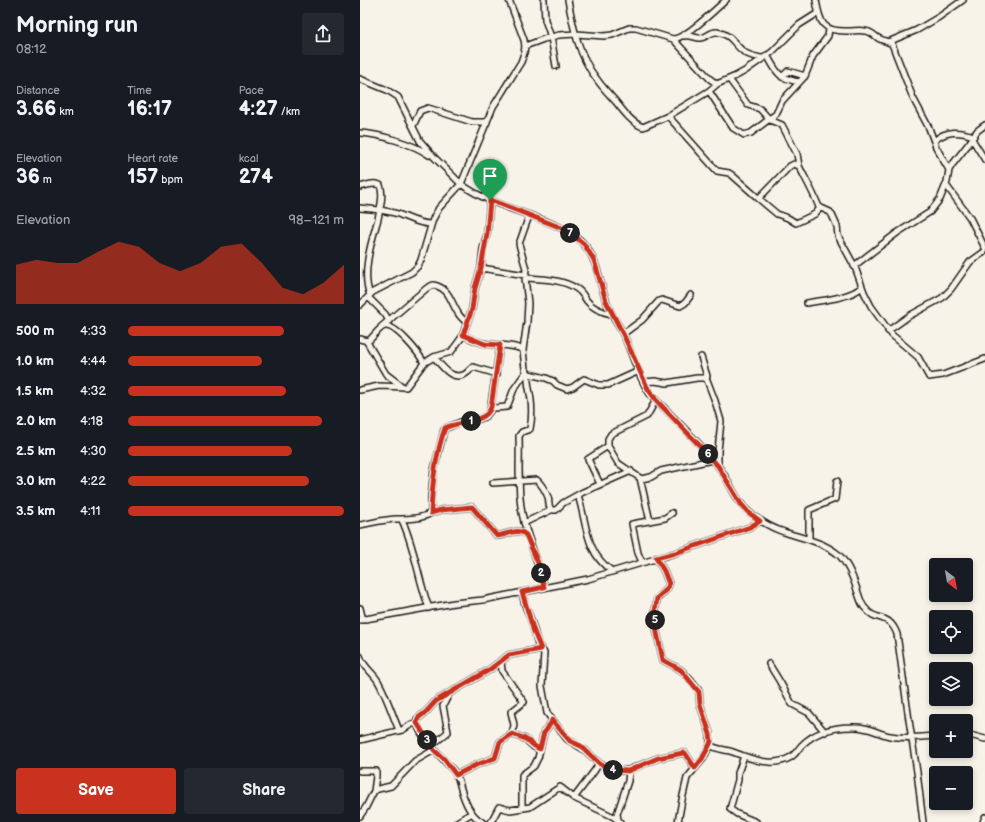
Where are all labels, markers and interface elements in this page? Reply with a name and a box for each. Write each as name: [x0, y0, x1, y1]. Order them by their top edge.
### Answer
text: Morning run: [16, 12, 138, 39]
button: share: [302, 13, 344, 55]
text: 08:12: [16, 41, 47, 57]
text: Distance: [16, 84, 60, 97]
text: Time: [127, 84, 152, 97]
text: Pace: [239, 84, 264, 97]
text: 3.66: [16, 97, 56, 121]
text: 16:17: [127, 97, 172, 121]
text: 4:27: [239, 97, 278, 121]
text: km: [56, 105, 74, 118]
text: /km: [278, 105, 300, 118]
text: Elevation: [16, 152, 62, 165]
text: Heart rate: [127, 152, 178, 165]
text: kcal: [239, 152, 258, 165]
pin: [473, 159, 507, 200]
text: 36: [16, 165, 40, 189]
text: 157: [127, 165, 158, 189]
text: 274: [239, 165, 273, 189]
icon: arrive: [479, 165, 501, 187]
text: m: [40, 173, 52, 186]
text: bpm: [158, 173, 183, 186]
text: Elevation: [16, 212, 70, 228]
text: 98–121 m: [289, 212, 344, 228]
pin: 7: [560, 223, 580, 243]
text: 7: [567, 226, 573, 239]
text: 500 m: [16, 323, 54, 339]
text: 4:33: [80, 323, 107, 339]
text: 1.0 km: [16, 353, 54, 369]
text: 4:44: [80, 353, 106, 369]
text: 1.5 km: [16, 383, 53, 399]
text: 4:32: [80, 383, 106, 399]
pin: 1: [461, 411, 481, 431]
text: 2.0 km: [16, 413, 56, 429]
text: 4:18: [80, 413, 103, 429]
text: 1: [469, 414, 473, 427]
text: 2.5 km: [16, 443, 56, 459]
text: 4:30: [80, 443, 106, 459]
pin: 6: [698, 444, 718, 464]
text: 6: [705, 447, 711, 460]
text: 3.0 km: [16, 473, 56, 489]
text: 4:22: [80, 473, 106, 489]
text: 3.5 km: [16, 503, 55, 519]
text: 4:11: [80, 503, 101, 519]
north arrow: [929, 558, 973, 602]
map controls: [929, 558, 973, 810]
pin: 2: [531, 563, 551, 583]
text: 2: [538, 566, 544, 579]
pin: 5: [645, 610, 665, 630]
button: locate: [929, 610, 973, 654]
text: 5: [652, 613, 658, 626]
button: layers: [929, 662, 973, 706]
button: +: [929, 714, 973, 758]
pin: 3: [417, 730, 437, 750]
text: 3: [424, 733, 430, 746]
pin: 4: [603, 760, 623, 780]
text: 4: [610, 763, 616, 776]
button: −: [929, 766, 973, 810]
button: Save: [16, 768, 176, 814]
button: Share: [184, 768, 344, 814]

